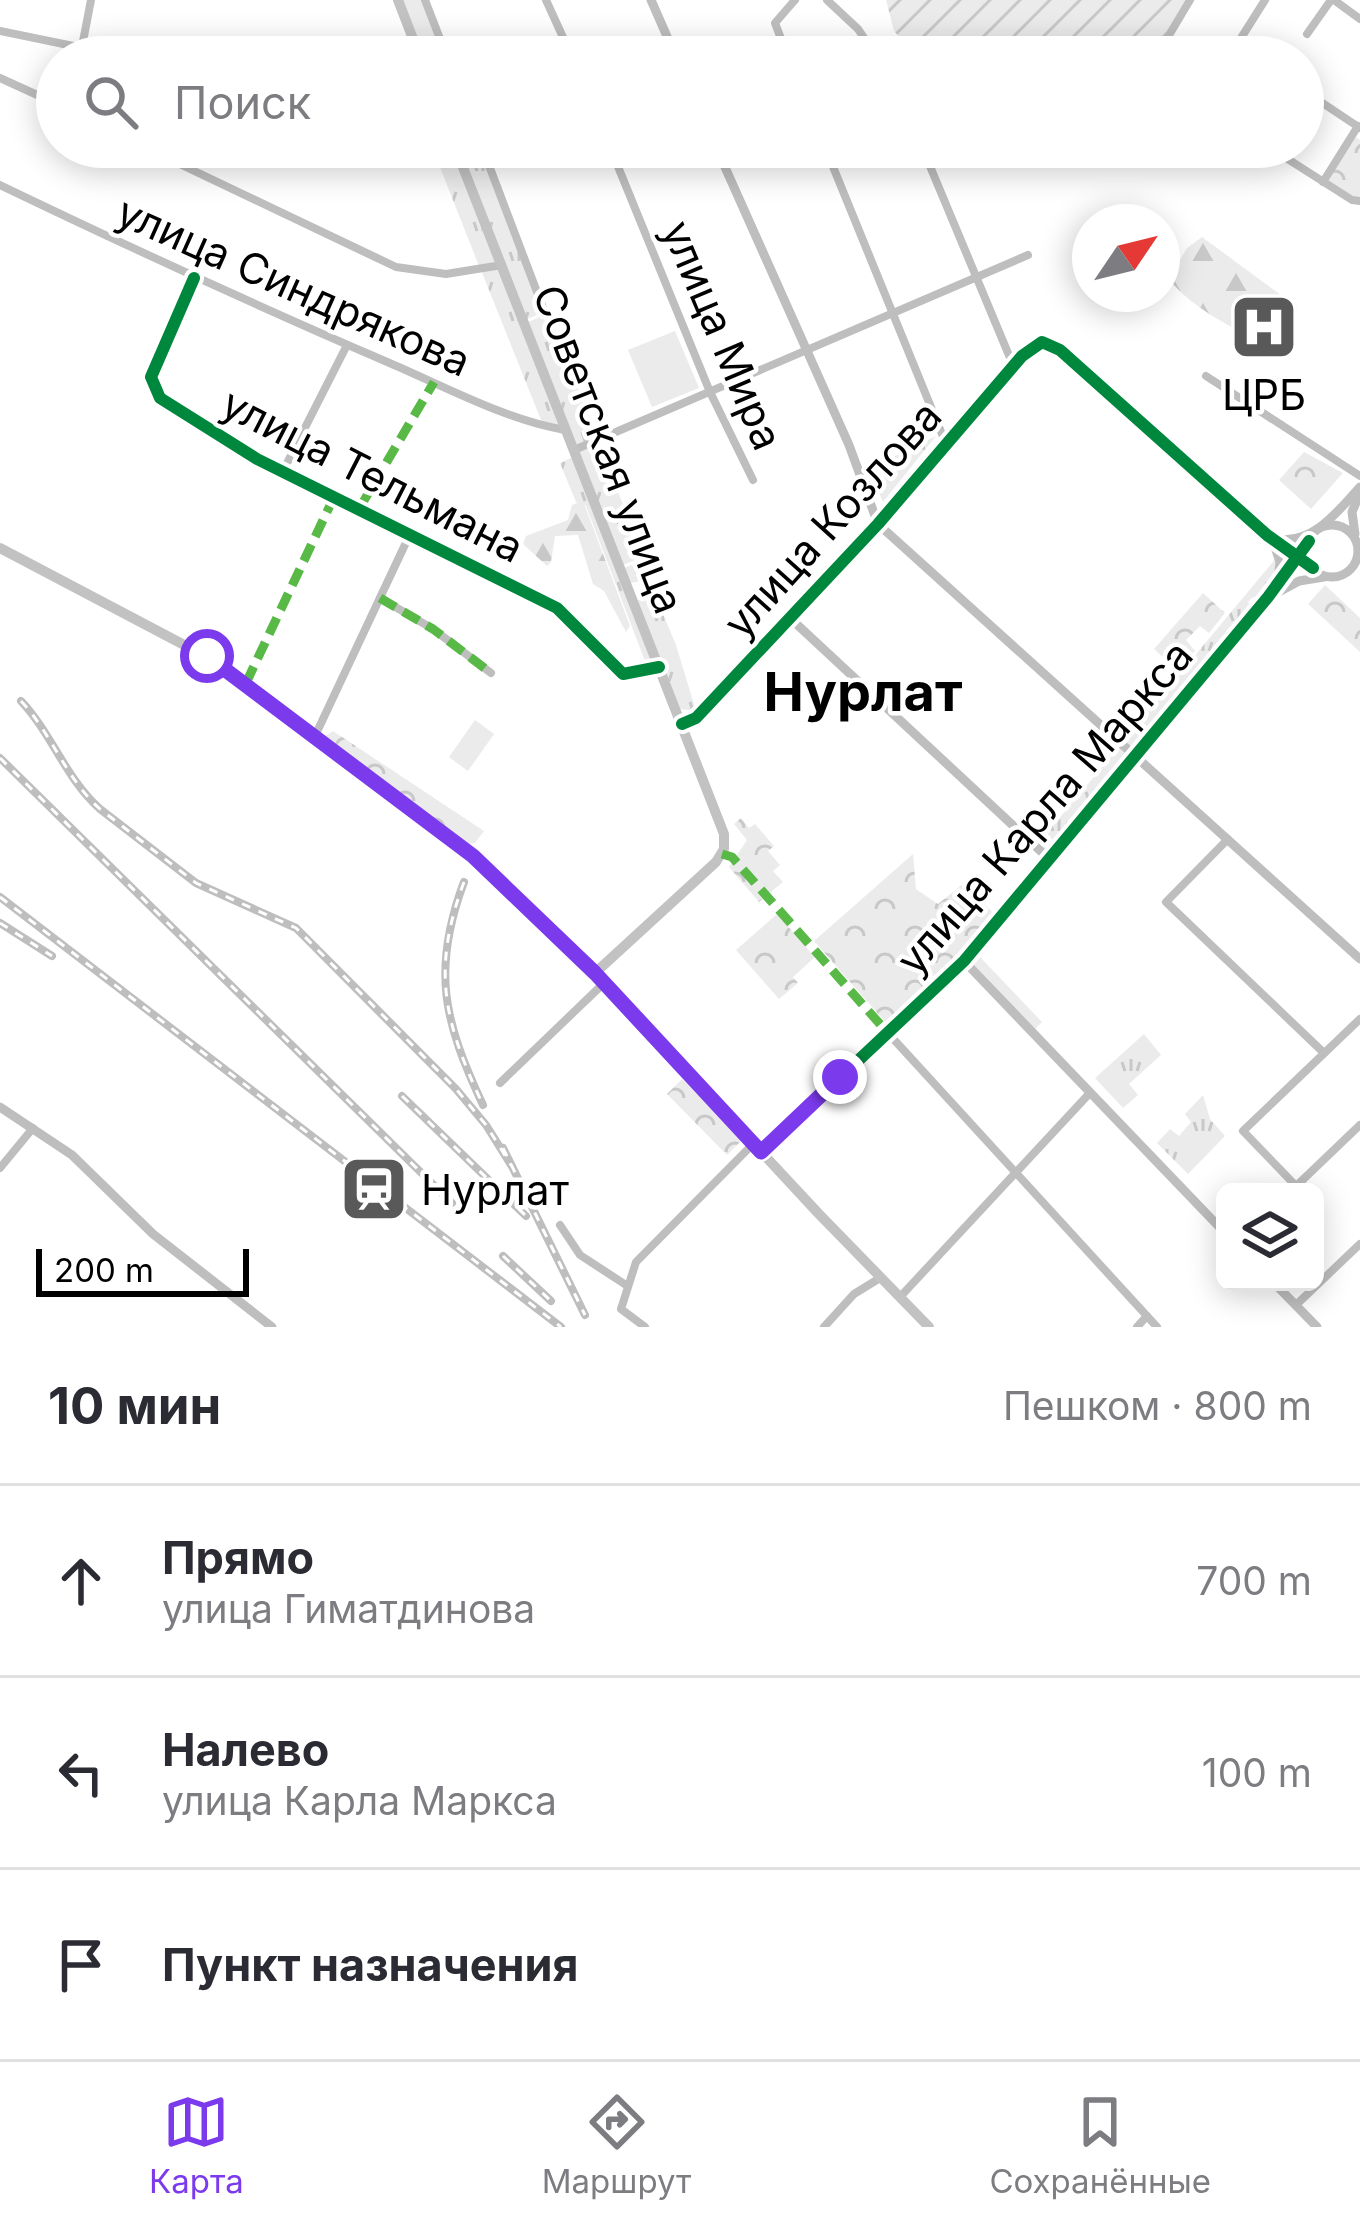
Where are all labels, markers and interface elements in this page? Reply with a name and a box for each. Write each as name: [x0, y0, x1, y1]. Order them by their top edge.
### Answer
search box: [36, 36, 1324, 168]
icon: search: [78, 69, 144, 135]
text: Поиск: [174, 75, 311, 130]
street label: улица Синдрякова: [110, 185, 478, 387]
north arrow: [1072, 204, 1180, 312]
street label: улица Мира: [652, 213, 794, 457]
street label: Советская улица: [523, 278, 695, 620]
hospital icon: ЦРБ: [1229, 292, 1299, 362]
place label: ЦРБ: [1222, 369, 1306, 420]
street label: улица Тельмана: [214, 377, 532, 573]
street label: улица Козлова: [713, 390, 951, 648]
route start: [180, 629, 234, 683]
street label: улица Карла Маркса: [885, 630, 1203, 984]
district label: Нурлат: [764, 659, 963, 724]
route end: [813, 1050, 867, 1104]
station icon: Нурлат: [339, 1154, 409, 1224]
place label: Нурлат: [421, 1164, 569, 1215]
map controls: [1216, 1183, 1324, 1291]
button: layers: [1216, 1183, 1324, 1291]
scale bar: [36, 1243, 249, 1296]
text: 200 m: [54, 1250, 154, 1290]
text: 10 мин: [48, 1375, 221, 1436]
text: Пешком · 800 m: [1003, 1382, 1312, 1429]
text: Прямо: [162, 1530, 314, 1585]
icon: ahead: [48, 1548, 114, 1614]
text: 700 m: [1196, 1557, 1312, 1604]
text: улица Гиматдинова: [162, 1585, 535, 1632]
text: Налево: [162, 1722, 329, 1777]
icon: left: [48, 1740, 114, 1806]
text: 100 m: [1202, 1749, 1312, 1796]
text: улица Карла Маркса: [162, 1777, 557, 1824]
icon: arrive: [48, 1932, 114, 1998]
text: Пункт назначения: [162, 1937, 579, 1992]
tab: Карта: [149, 2089, 244, 2201]
tab: Маршрут: [542, 2089, 691, 2201]
tab: Сохранённые: [989, 2089, 1211, 2201]

